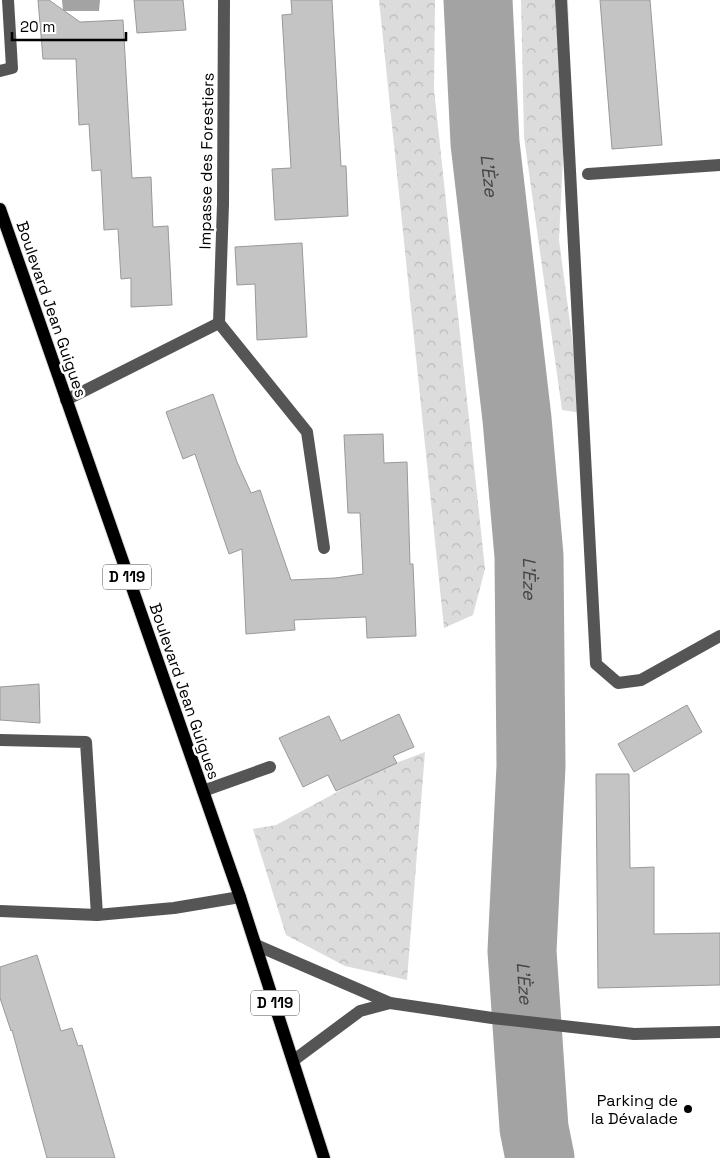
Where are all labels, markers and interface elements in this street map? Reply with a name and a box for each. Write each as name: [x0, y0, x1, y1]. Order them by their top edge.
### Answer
scale bar: [12, 10, 126, 42]
text: 20 m: [20, 17, 55, 36]
street label: Impasse des Forestiers: [194, 72, 219, 250]
water label: L'Èze: [475, 153, 503, 199]
street label: Boulevard Jean Guigues: [11, 218, 92, 400]
water label: L'Èze: [518, 557, 541, 601]
road number: D 119: [103, 564, 151, 590]
street label: Boulevard Jean Guigues: [144, 600, 225, 782]
water label: L'Èze: [512, 961, 538, 1006]
road number: D 119: [251, 990, 299, 1016]
place label: Parking de la Dévalade: [591, 1090, 678, 1129]
marker: Parking de la Dévalade: [682, 1103, 694, 1115]

